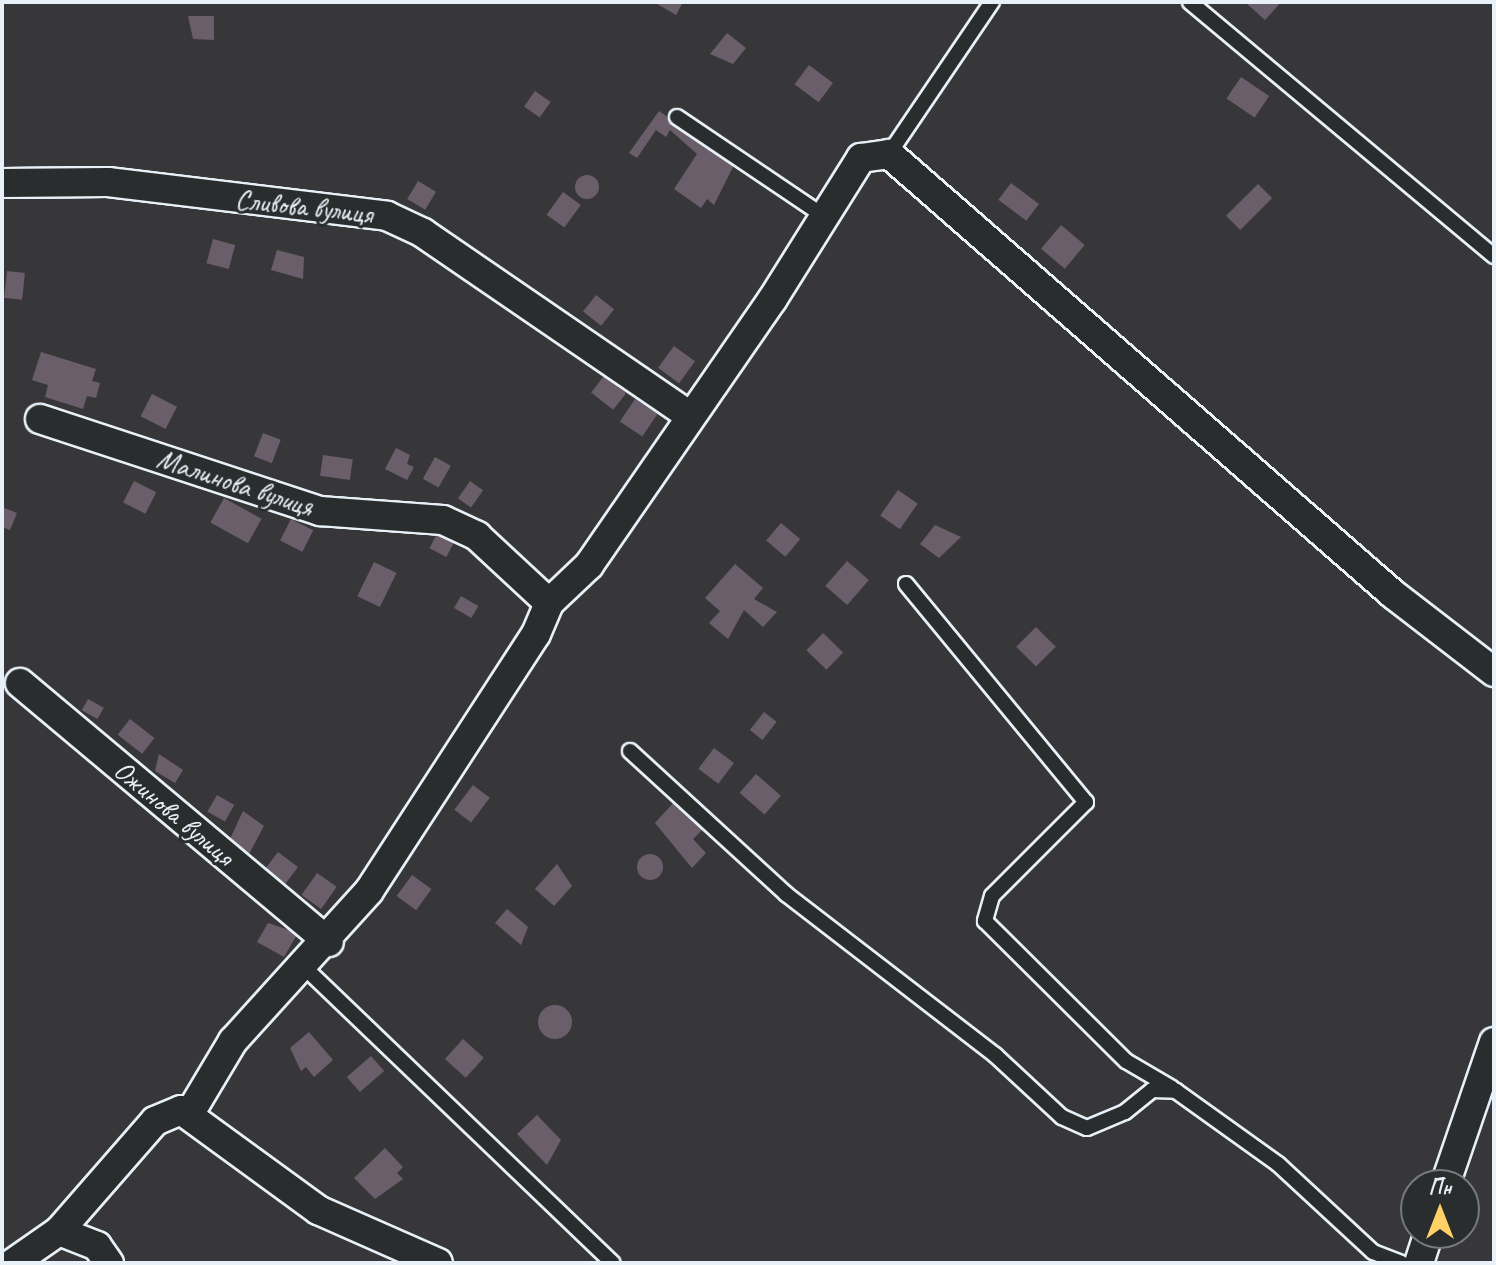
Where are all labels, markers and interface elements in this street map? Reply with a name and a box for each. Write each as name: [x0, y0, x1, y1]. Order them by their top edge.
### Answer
street label: Сливова вулиця: [234, 183, 374, 231]
street label: Малинова вулиця: [152, 442, 318, 524]
street label: Ожинова вулиця: [107, 753, 241, 873]
north arrow: [1400, 1169, 1480, 1249]
text: Пн: [1428, 1173, 1452, 1201]

